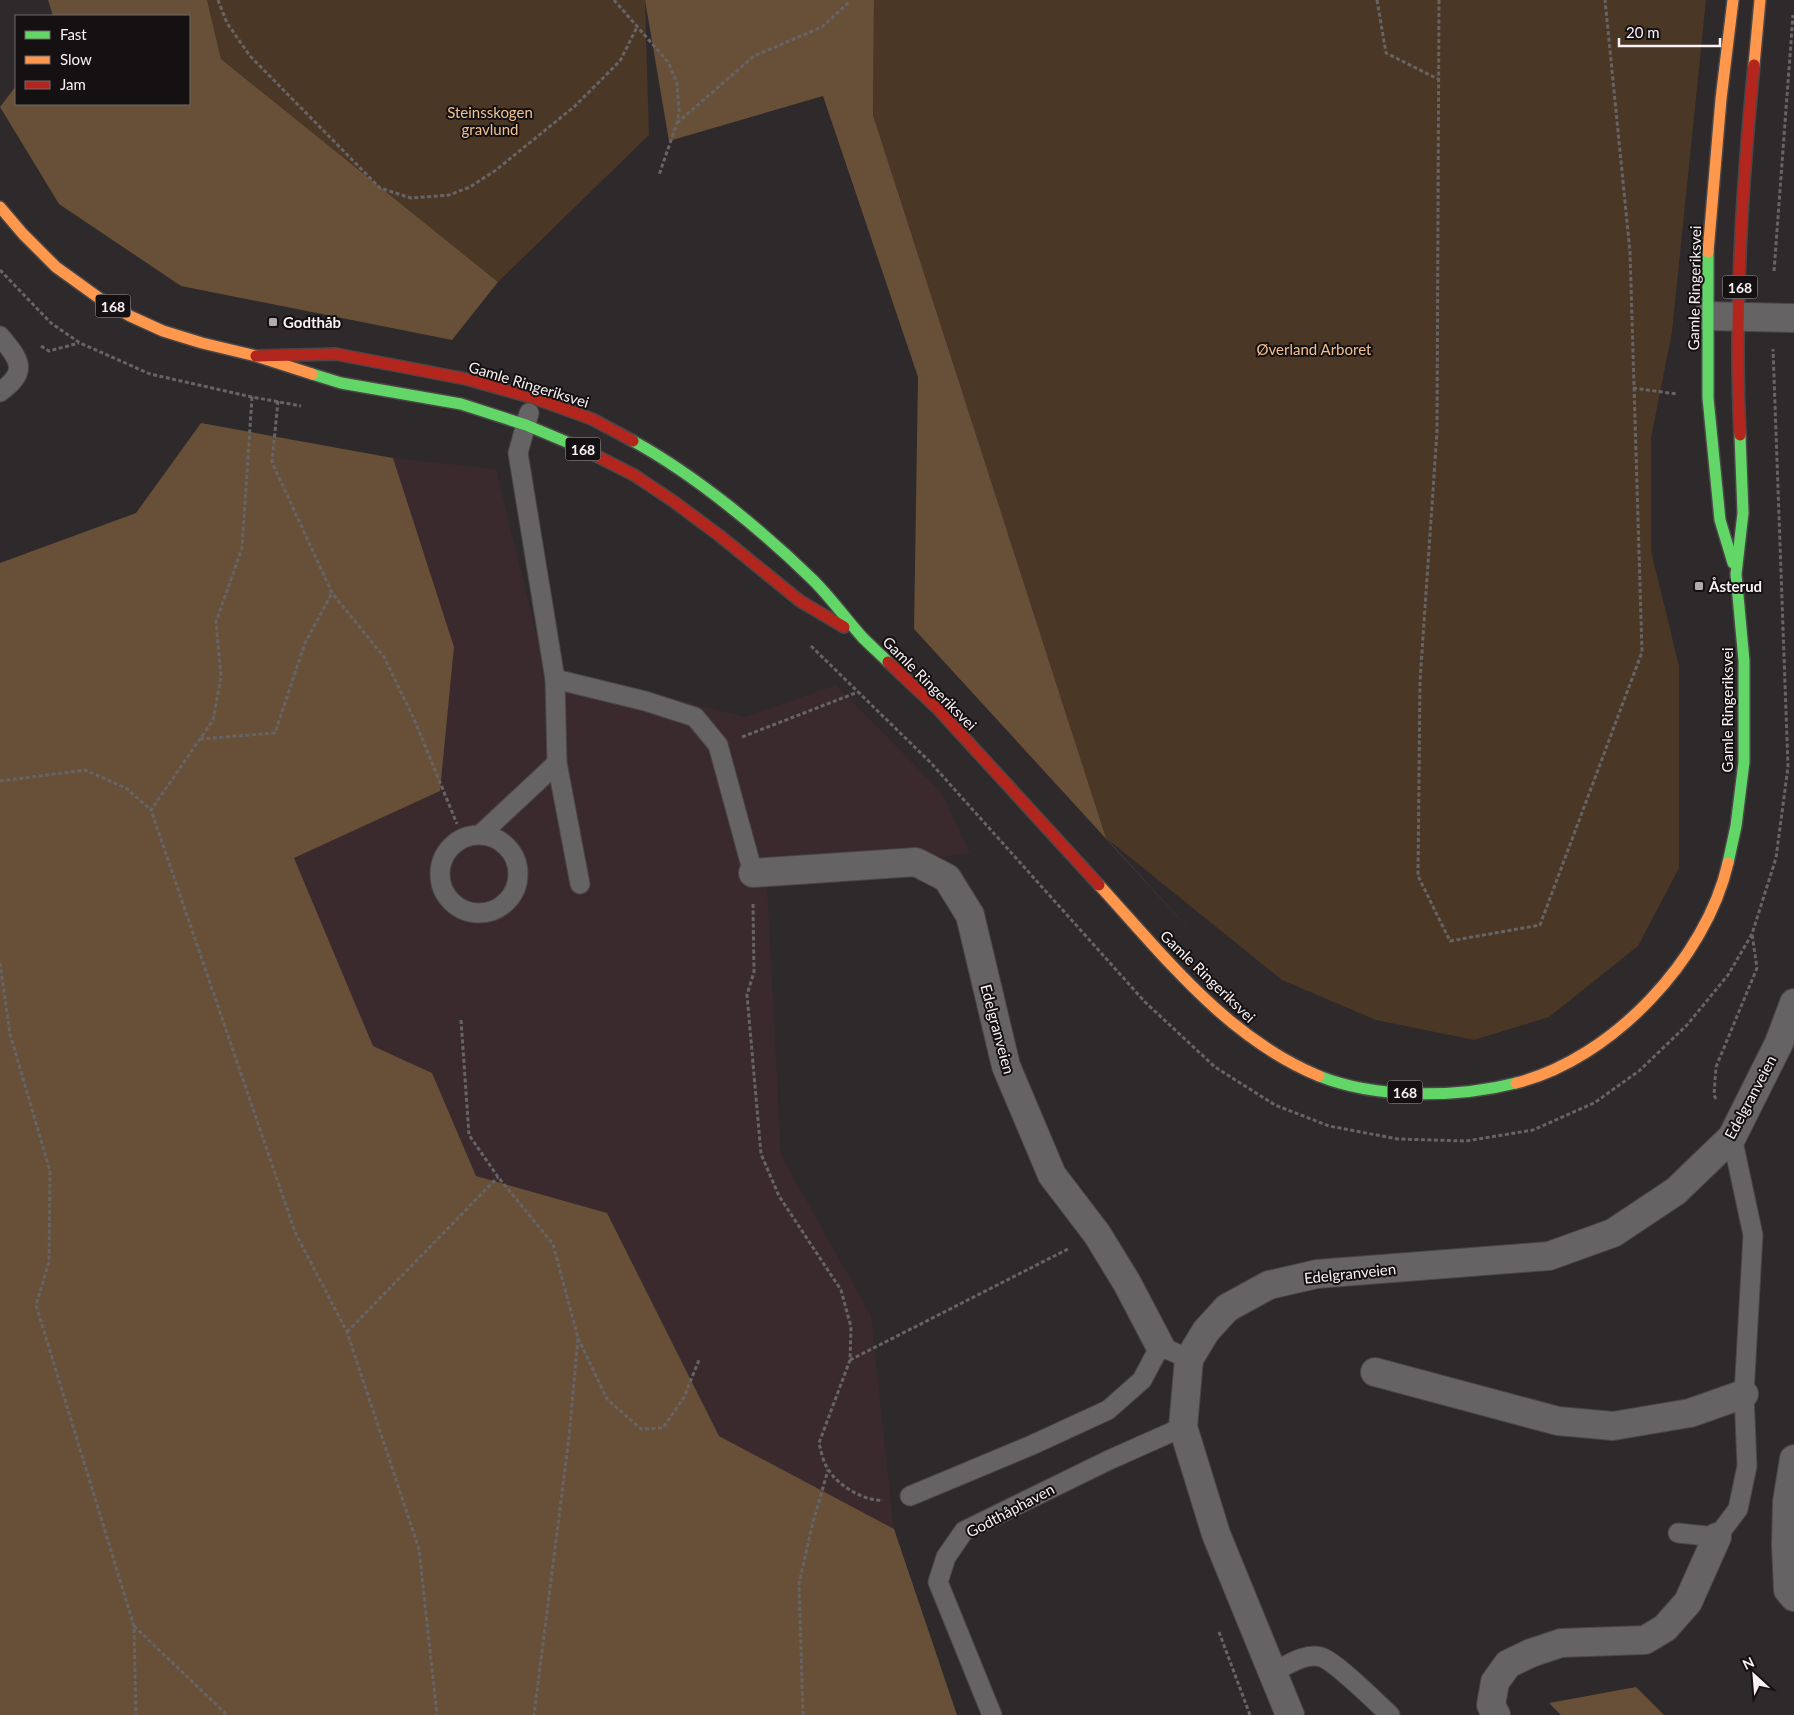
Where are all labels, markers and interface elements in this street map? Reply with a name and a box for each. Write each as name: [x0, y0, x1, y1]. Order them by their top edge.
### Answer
legend: [15, 15, 190, 105]
scale bar: [1619, 15, 1720, 47]
text: 20 m: [1626, 23, 1660, 41]
text: Fast: [60, 25, 87, 43]
text: Slow: [60, 50, 92, 68]
text: Jam: [60, 75, 86, 93]
park label: Steinsskogen gravlund: [447, 103, 533, 138]
street label: Gamle Ringeriksvei: [1684, 225, 1704, 351]
road number: 168: [1722, 276, 1758, 298]
road number: 168: [96, 294, 130, 318]
place label: Godthåb: [283, 313, 341, 331]
marker: Godthåb: [267, 316, 279, 328]
park label: Øverland Arboret: [1257, 340, 1372, 358]
street label: Gamle Ringeriksvei: [467, 357, 591, 411]
road number: 168: [566, 438, 600, 460]
place label: Åsterud: [1708, 577, 1762, 595]
marker: Åsterud: [1693, 580, 1705, 592]
street label: Gamle Ringeriksvei: [879, 632, 981, 734]
street label: Gamle Ringeriksvei: [1718, 648, 1736, 772]
street label: Gamle Ringeriksvei: [1157, 926, 1259, 1026]
street label: Edelgranveien: [977, 982, 1019, 1076]
street label: Edelgranveien: [1720, 1052, 1780, 1142]
road number: 168: [1388, 1080, 1422, 1104]
street label: Edelgranveien: [1303, 1259, 1397, 1287]
street label: Godthåphaven: [963, 1479, 1057, 1541]
north arrow: [1729, 1650, 1779, 1700]
text: N: [1740, 1653, 1757, 1673]

